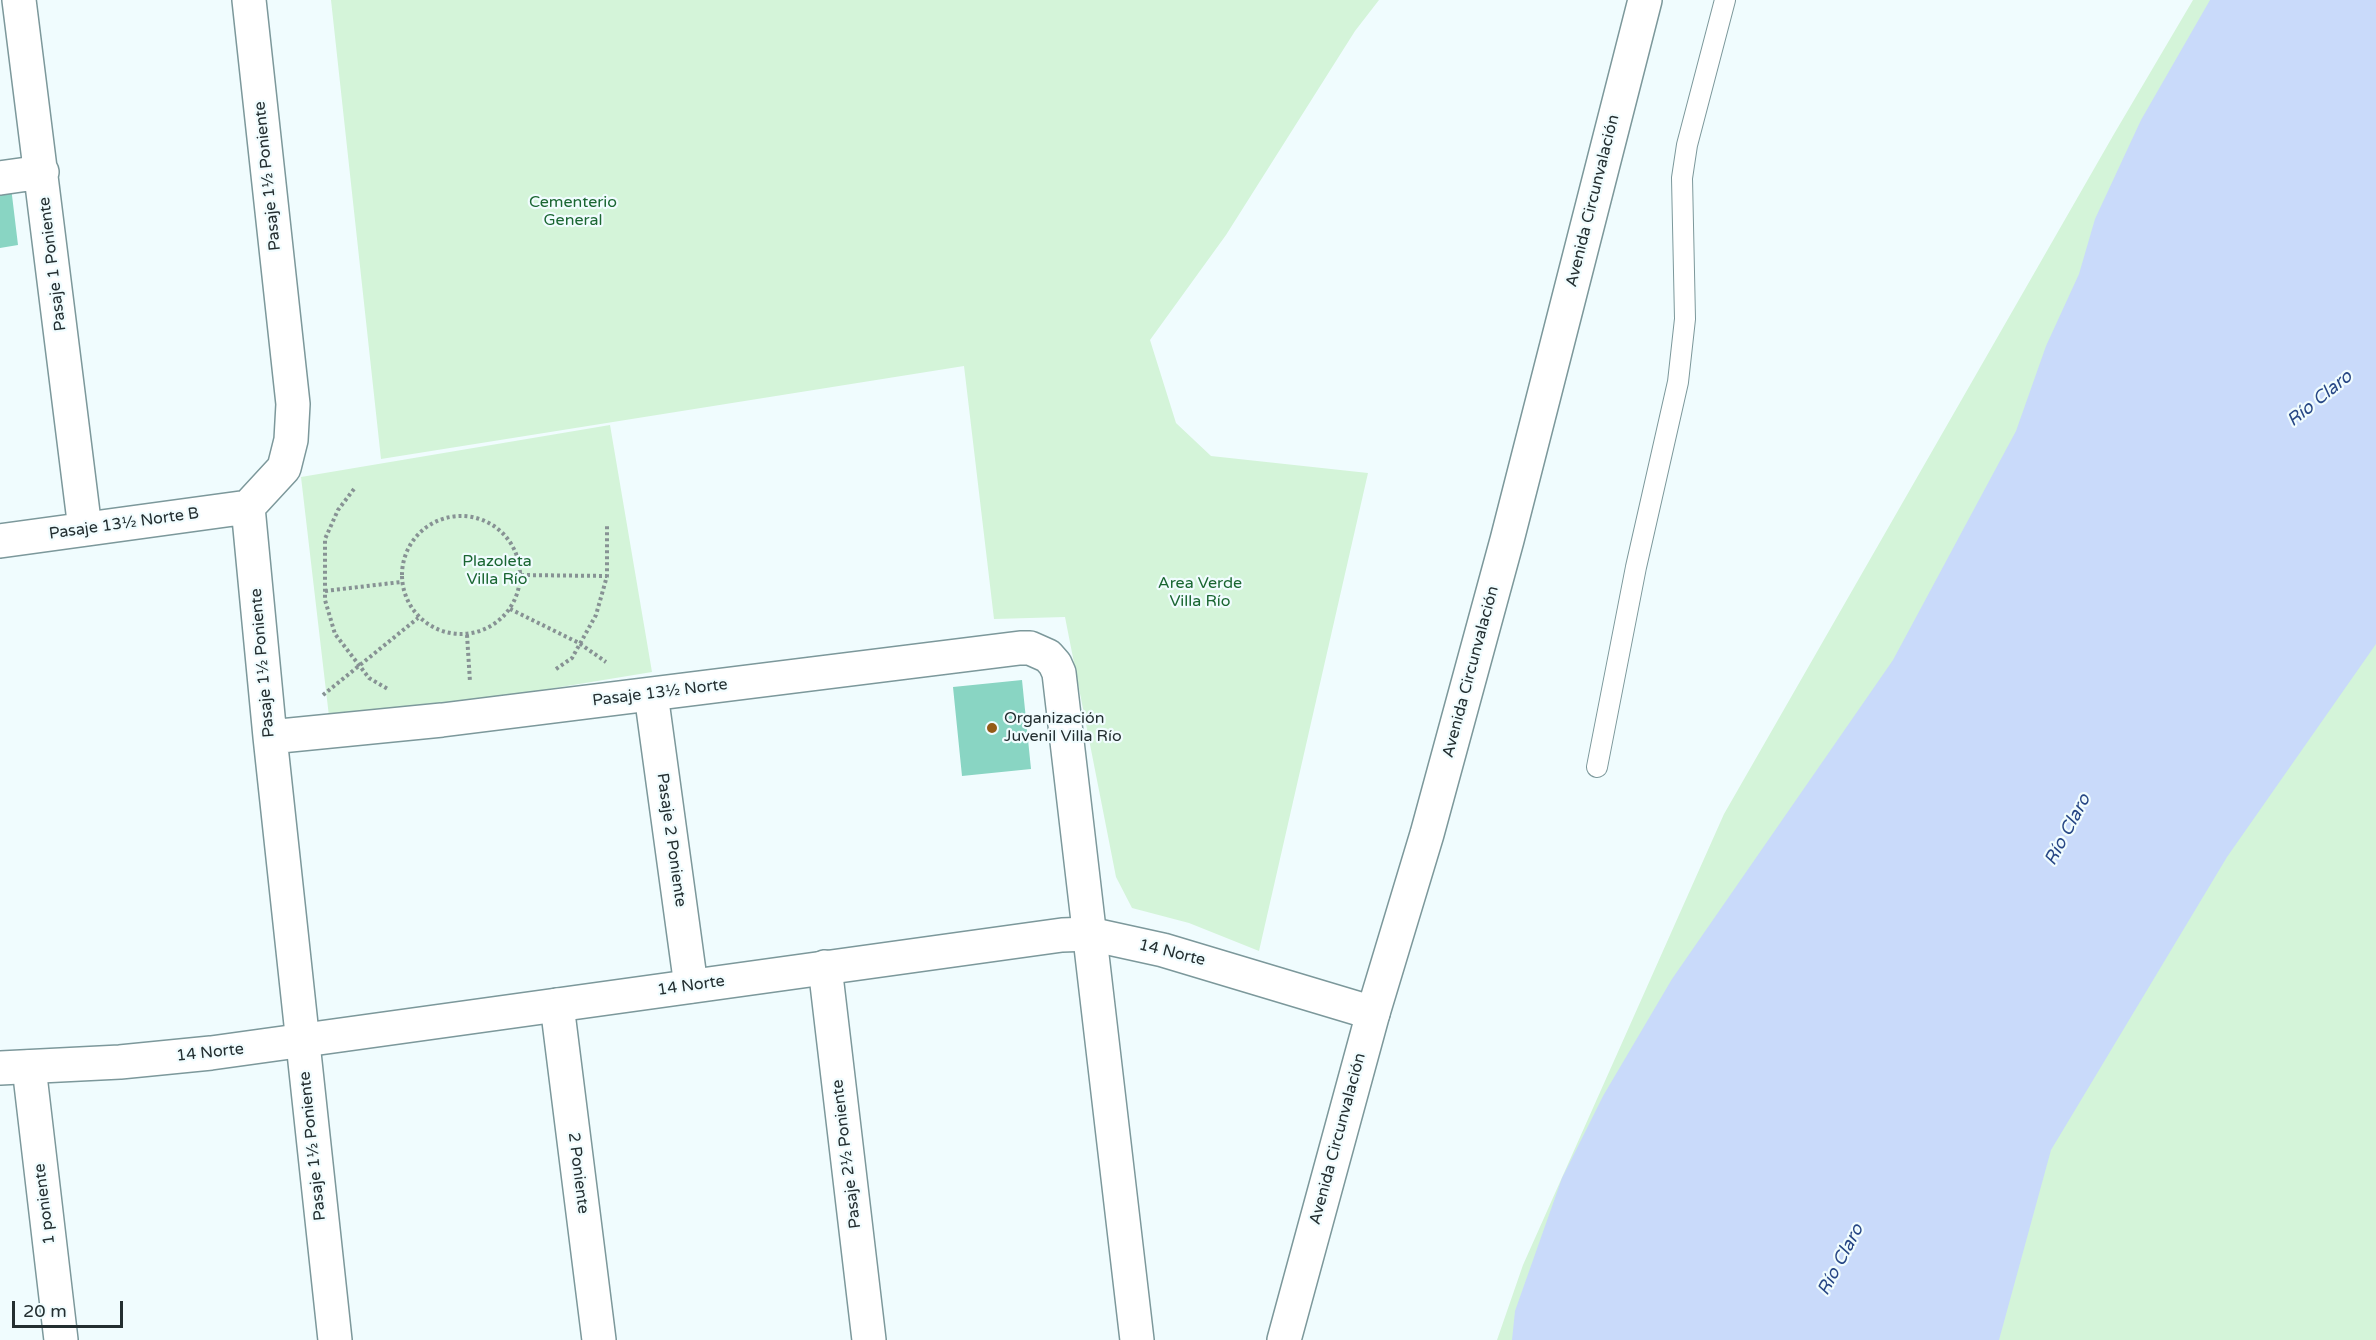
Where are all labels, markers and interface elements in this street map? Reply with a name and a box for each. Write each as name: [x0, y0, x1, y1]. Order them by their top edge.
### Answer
street label: Pasaje 1½ Poniente: [251, 100, 285, 252]
street label: Avenida Circunvalación: [1562, 113, 1624, 289]
park label: Cementerio General: [529, 193, 617, 231]
street label: Pasaje 1 Poniente: [35, 196, 71, 332]
water label: Río Claro: [2283, 366, 2357, 432]
street label: Pasaje 13½ Norte B: [48, 504, 200, 544]
park label: Plazoleta Villa Río: [462, 552, 532, 590]
park label: Area Verde Villa Río: [1158, 574, 1242, 612]
street label: Avenida Circunvalación: [1439, 584, 1503, 760]
street label: Pasaje 1½ Poniente: [247, 587, 279, 739]
street label: Pasaje 13½ Norte: [591, 675, 729, 711]
place label: Organización Juvenil Villa Río: [1004, 709, 1122, 747]
marker: Organización Juvenil Villa Río: [985, 721, 999, 735]
street label: Pasaje 2 Poniente: [652, 772, 690, 908]
water label: Río Claro: [2040, 791, 2096, 869]
street label: 14 Norte: [1137, 935, 1207, 971]
street label: 14 Norte: [656, 972, 726, 1000]
street label: 14 Norte: [175, 1040, 245, 1066]
street label: Avenida Circunvalación: [1306, 1051, 1370, 1227]
street label: Pasaje 1½ Poniente: [296, 1070, 330, 1222]
street label: Pasaje 2½ Poniente: [828, 1078, 866, 1230]
street label: 2 Poniente: [563, 1131, 593, 1215]
street label: 1 poniente: [31, 1162, 59, 1246]
water label: Río Claro: [1813, 1221, 1869, 1299]
scale bar: [15, 1289, 126, 1327]
text: 20 m: [23, 1300, 67, 1322]

